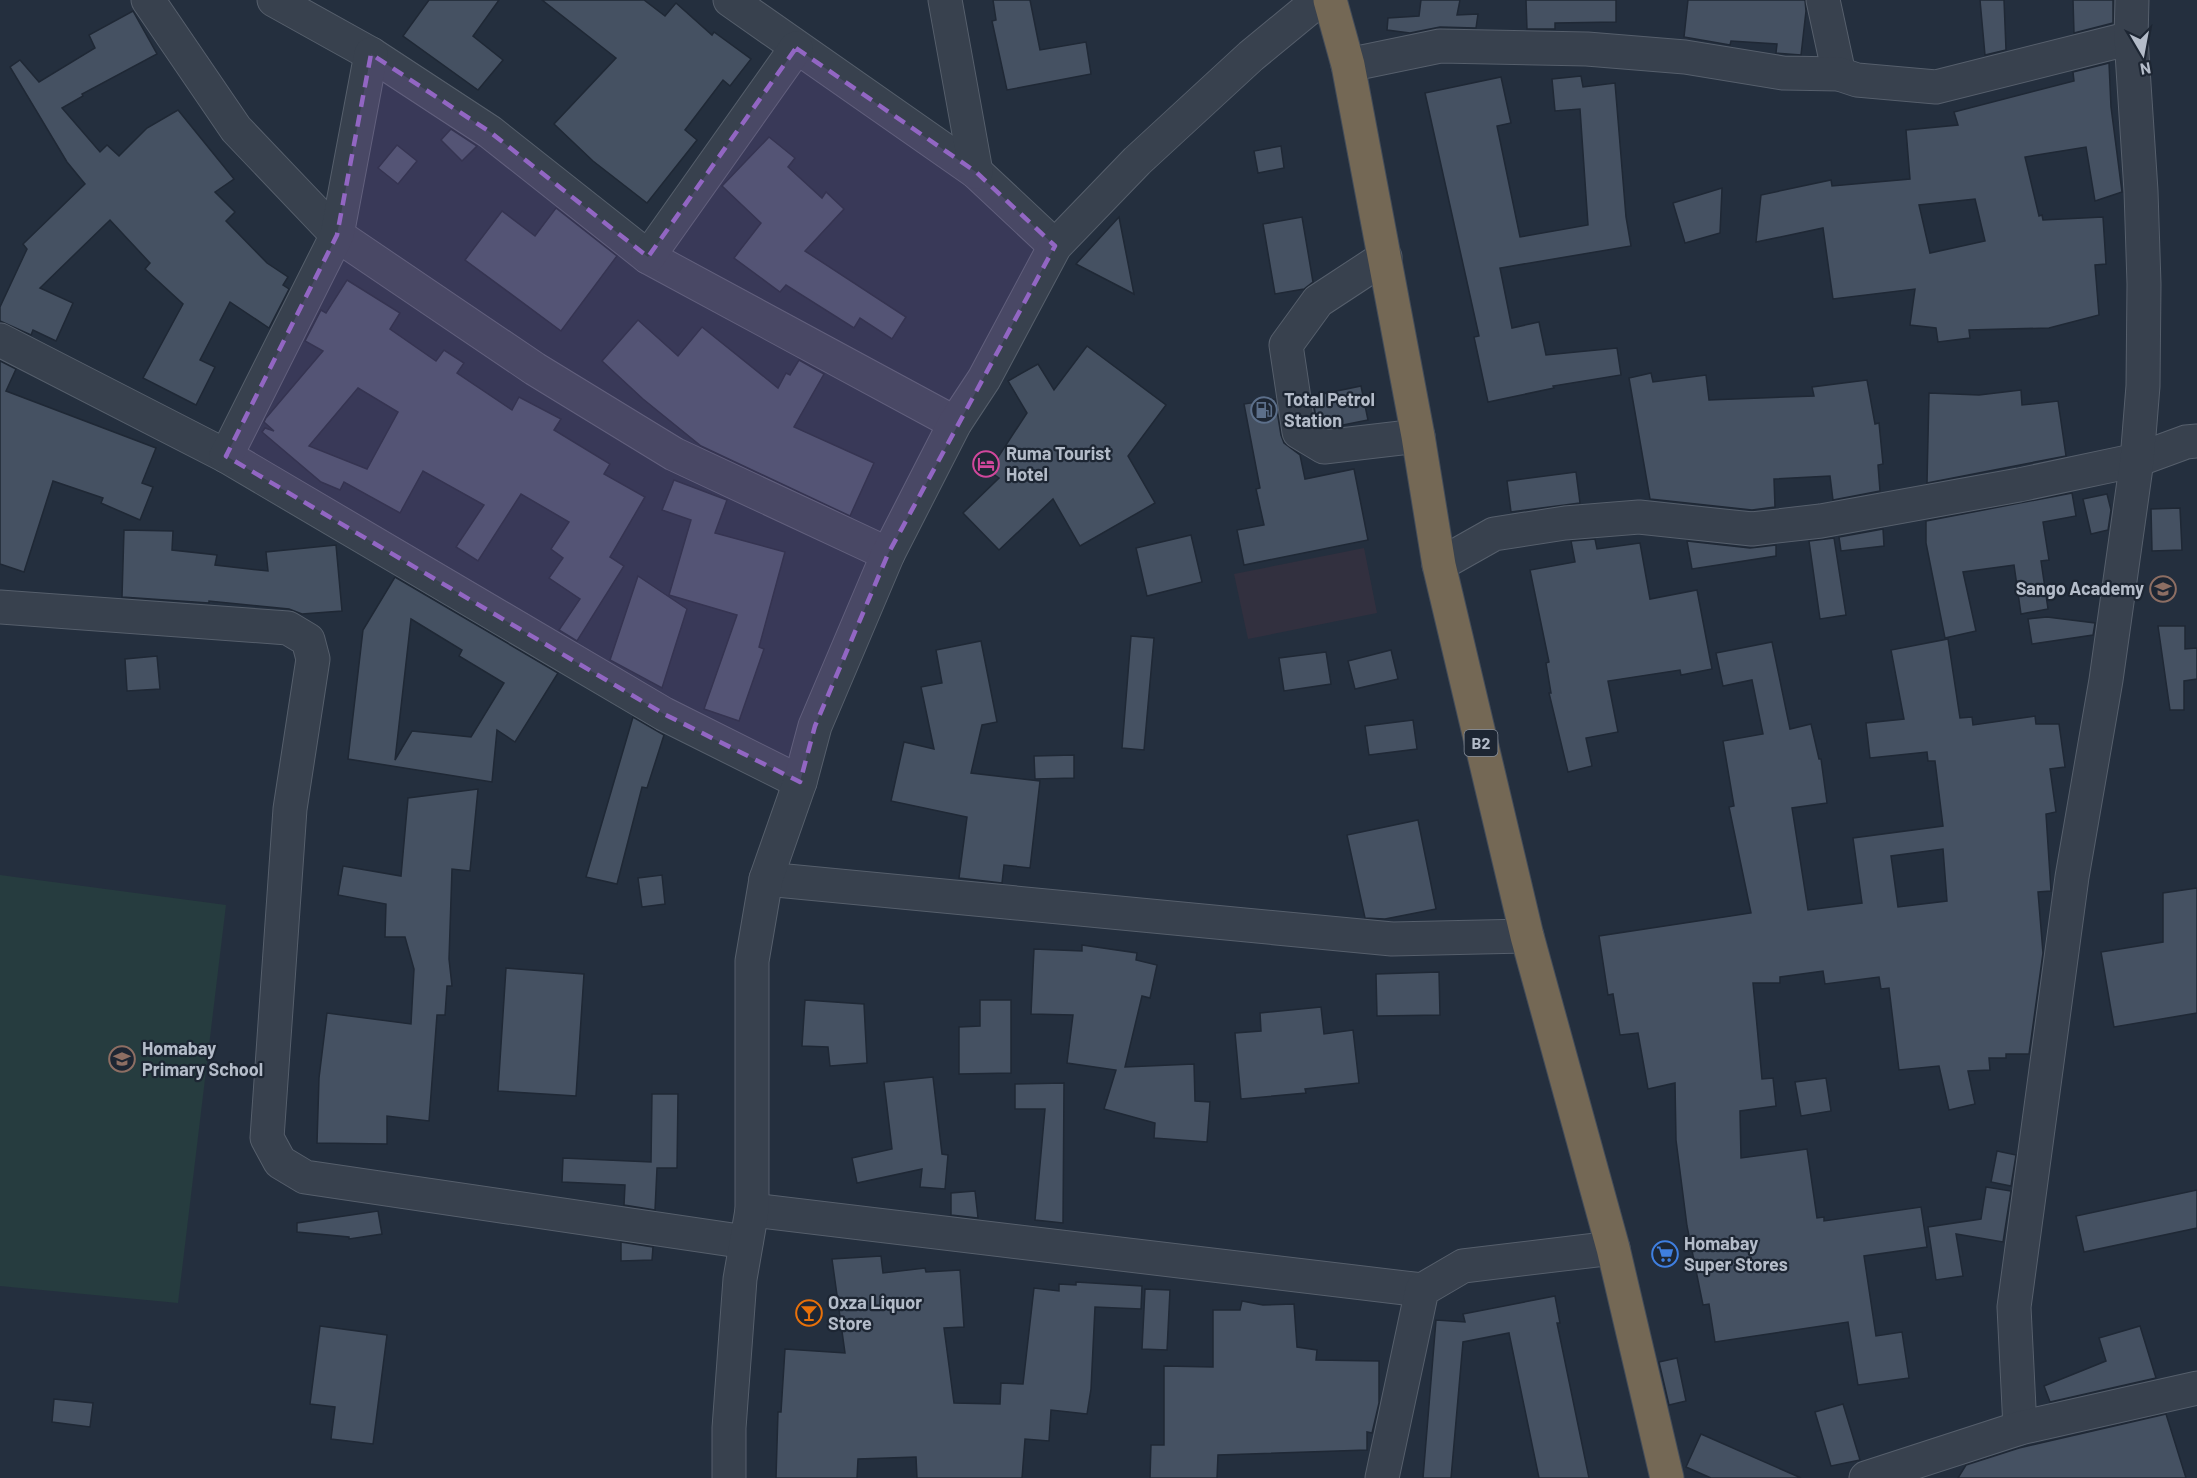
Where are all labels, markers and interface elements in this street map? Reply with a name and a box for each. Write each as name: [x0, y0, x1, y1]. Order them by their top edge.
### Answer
north arrow: [2113, 24, 2173, 84]
text: N: [2139, 59, 2153, 80]
place label: Total Petrol Station: [1284, 388, 1375, 431]
fuel station icon: Total Petrol Station: [1249, 395, 1279, 425]
place label: Ruma Tourist Hotel: [1006, 442, 1111, 485]
hotel icon: Ruma Tourist Hotel: [971, 449, 1001, 479]
school or university icon: Sango Academy: [2148, 574, 2178, 604]
place label: Sango Academy: [2016, 577, 2144, 599]
road number: B2: [1464, 730, 1498, 756]
place label: Homabay Primary School: [142, 1037, 263, 1080]
school or university icon: Homabay Primary School: [107, 1044, 137, 1074]
place label: Homabay Super Stores: [1684, 1232, 1788, 1275]
supermarket icon: Homabay Super Stores: [1650, 1239, 1680, 1269]
place label: Oxza Liquor Store: [828, 1291, 922, 1334]
bar icon: Oxza Liquor Store: [794, 1298, 824, 1328]

